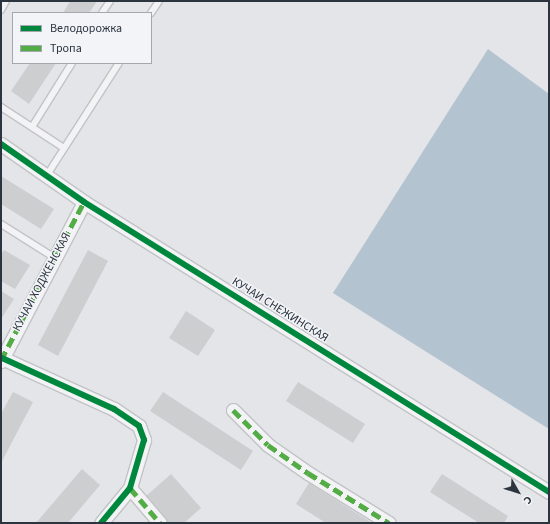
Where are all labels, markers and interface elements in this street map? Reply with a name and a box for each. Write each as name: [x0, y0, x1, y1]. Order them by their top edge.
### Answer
legend: [12, 12, 152, 64]
text: Велодорожка: [50, 20, 122, 37]
text: Тропа: [50, 40, 82, 57]
street label: КУЧАИ ХОДЖЕНСКАЯ: [10, 230, 74, 334]
street label: КУЧАИ СНЕЖИНСКАЯ: [229, 274, 331, 346]
north arrow: [498, 472, 538, 512]
text: С: [520, 493, 536, 507]

